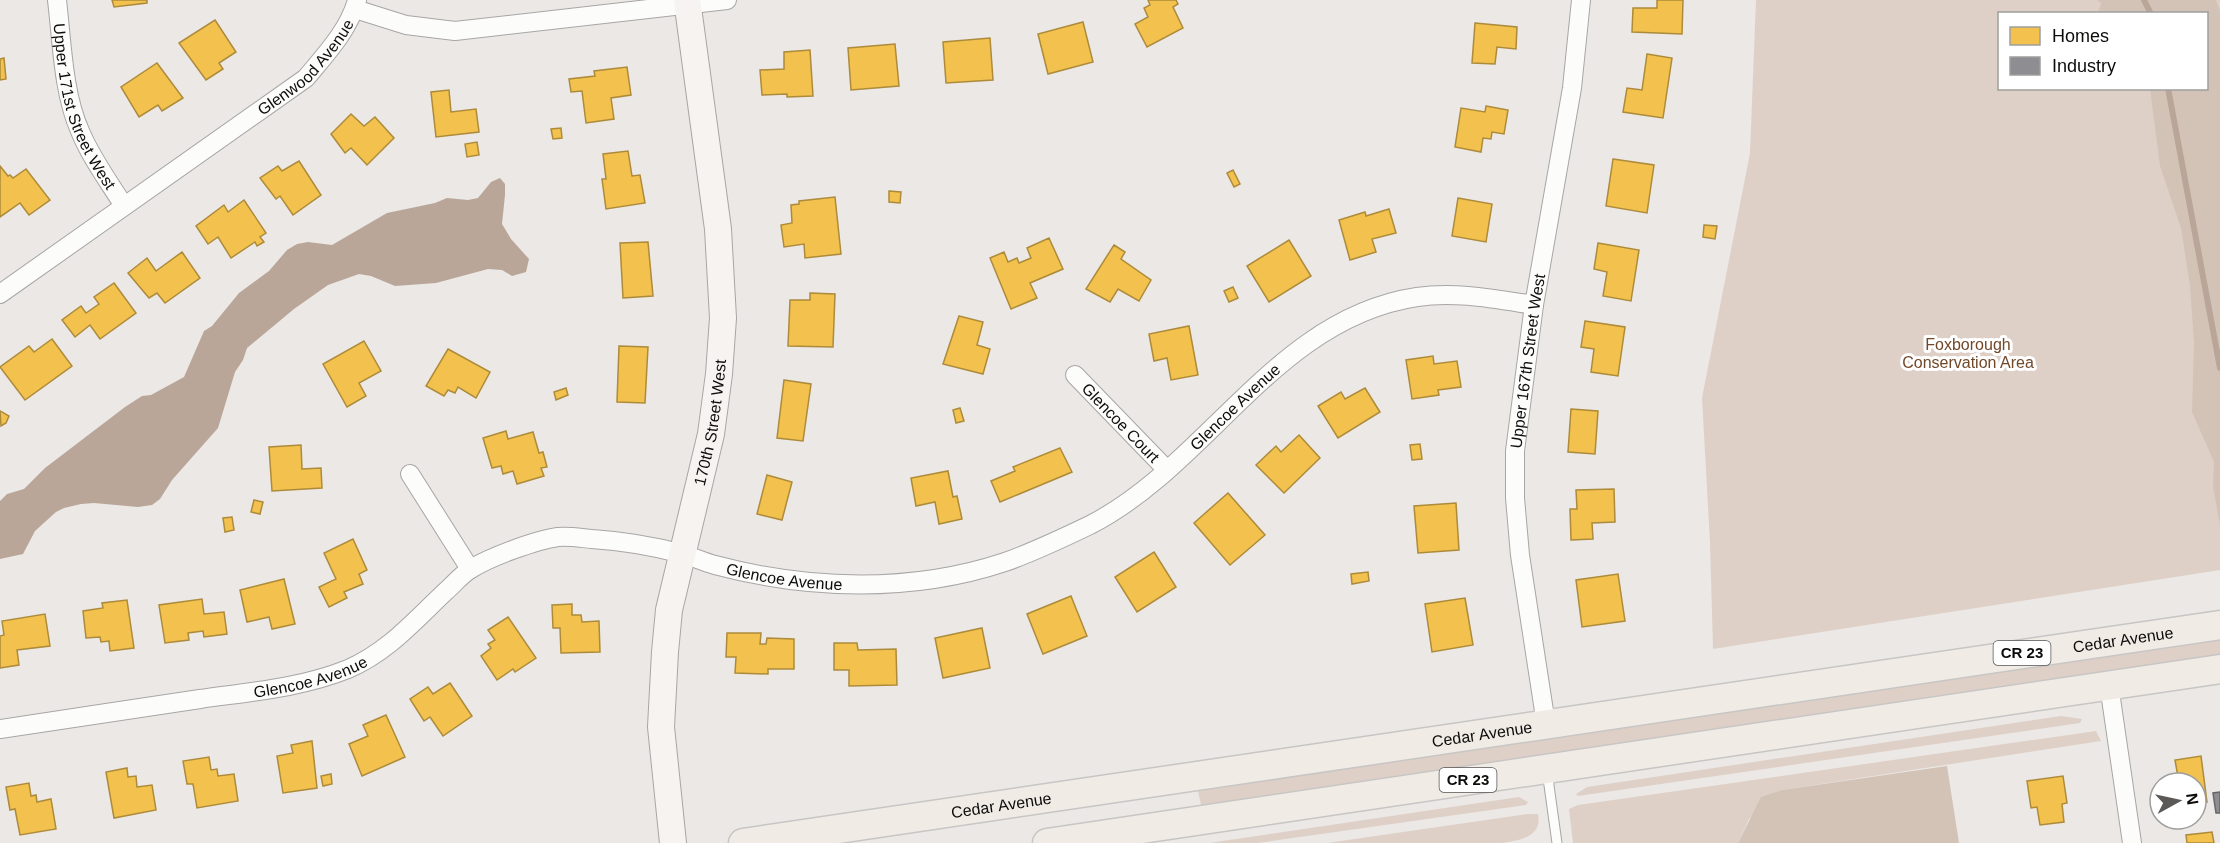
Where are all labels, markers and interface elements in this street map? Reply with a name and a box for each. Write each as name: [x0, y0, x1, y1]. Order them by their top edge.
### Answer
legend: [1998, 12, 2208, 90]
street label: Glenwood Avenue: [254, 16, 357, 118]
street label: Upper 171st Street West: [50, 23, 119, 193]
text: Homes: [2052, 26, 2109, 46]
text: Industry: [2052, 56, 2116, 76]
street label: Upper 167th Street West: [1507, 272, 1548, 449]
park label: Foxborough Conservation Area: [1902, 336, 2034, 371]
street label: 170th Street West: [691, 358, 729, 487]
street label: Glencoe Avenue: [1187, 361, 1284, 454]
street label: Glencoe Court: [1079, 380, 1163, 466]
street label: Glencoe Avenue: [724, 560, 843, 593]
street label: Cedar Avenue: [2072, 624, 2175, 656]
road number: CR 23: [1994, 641, 2050, 665]
street label: Glencoe Avenue: [252, 653, 370, 701]
street label: Cedar Avenue: [1431, 719, 1533, 750]
road number: CR 23: [1440, 768, 1496, 792]
north arrow: [2148, 771, 2208, 831]
street label: Cedar Avenue: [950, 790, 1053, 821]
text: N: [2183, 792, 2202, 806]

